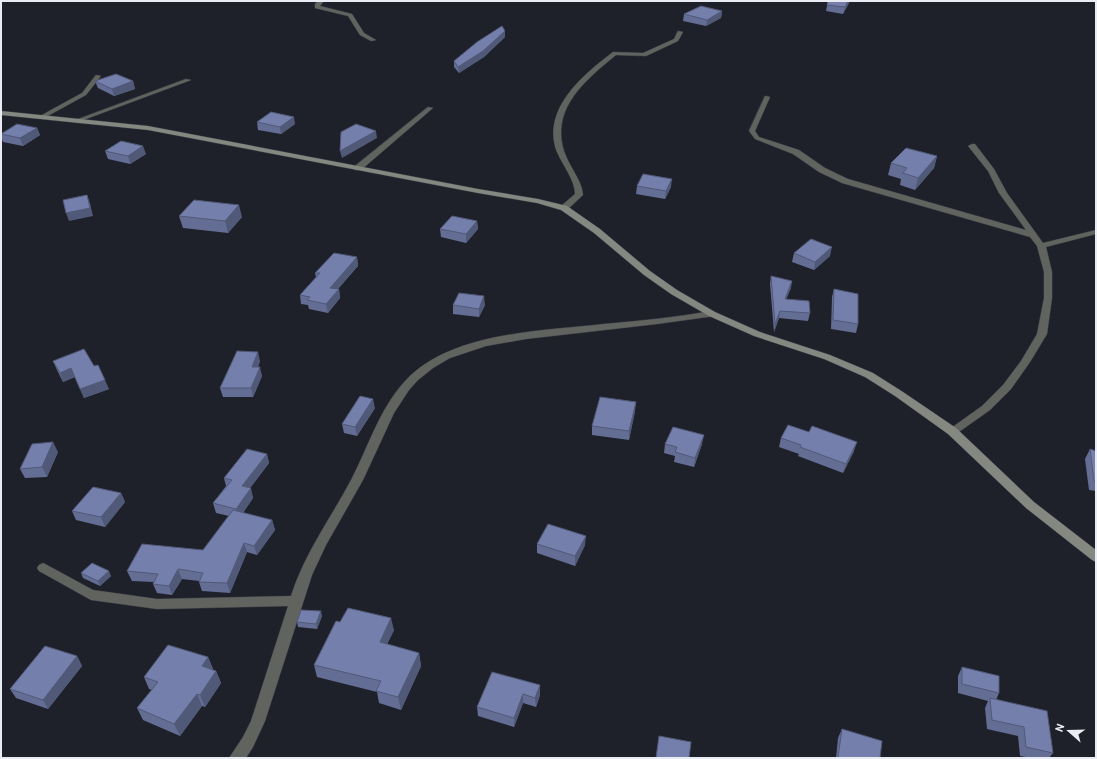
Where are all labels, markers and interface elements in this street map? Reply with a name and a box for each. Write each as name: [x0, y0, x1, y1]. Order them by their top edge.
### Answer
north arrow: [1049, 711, 1089, 751]
text: N: [1053, 722, 1068, 734]

